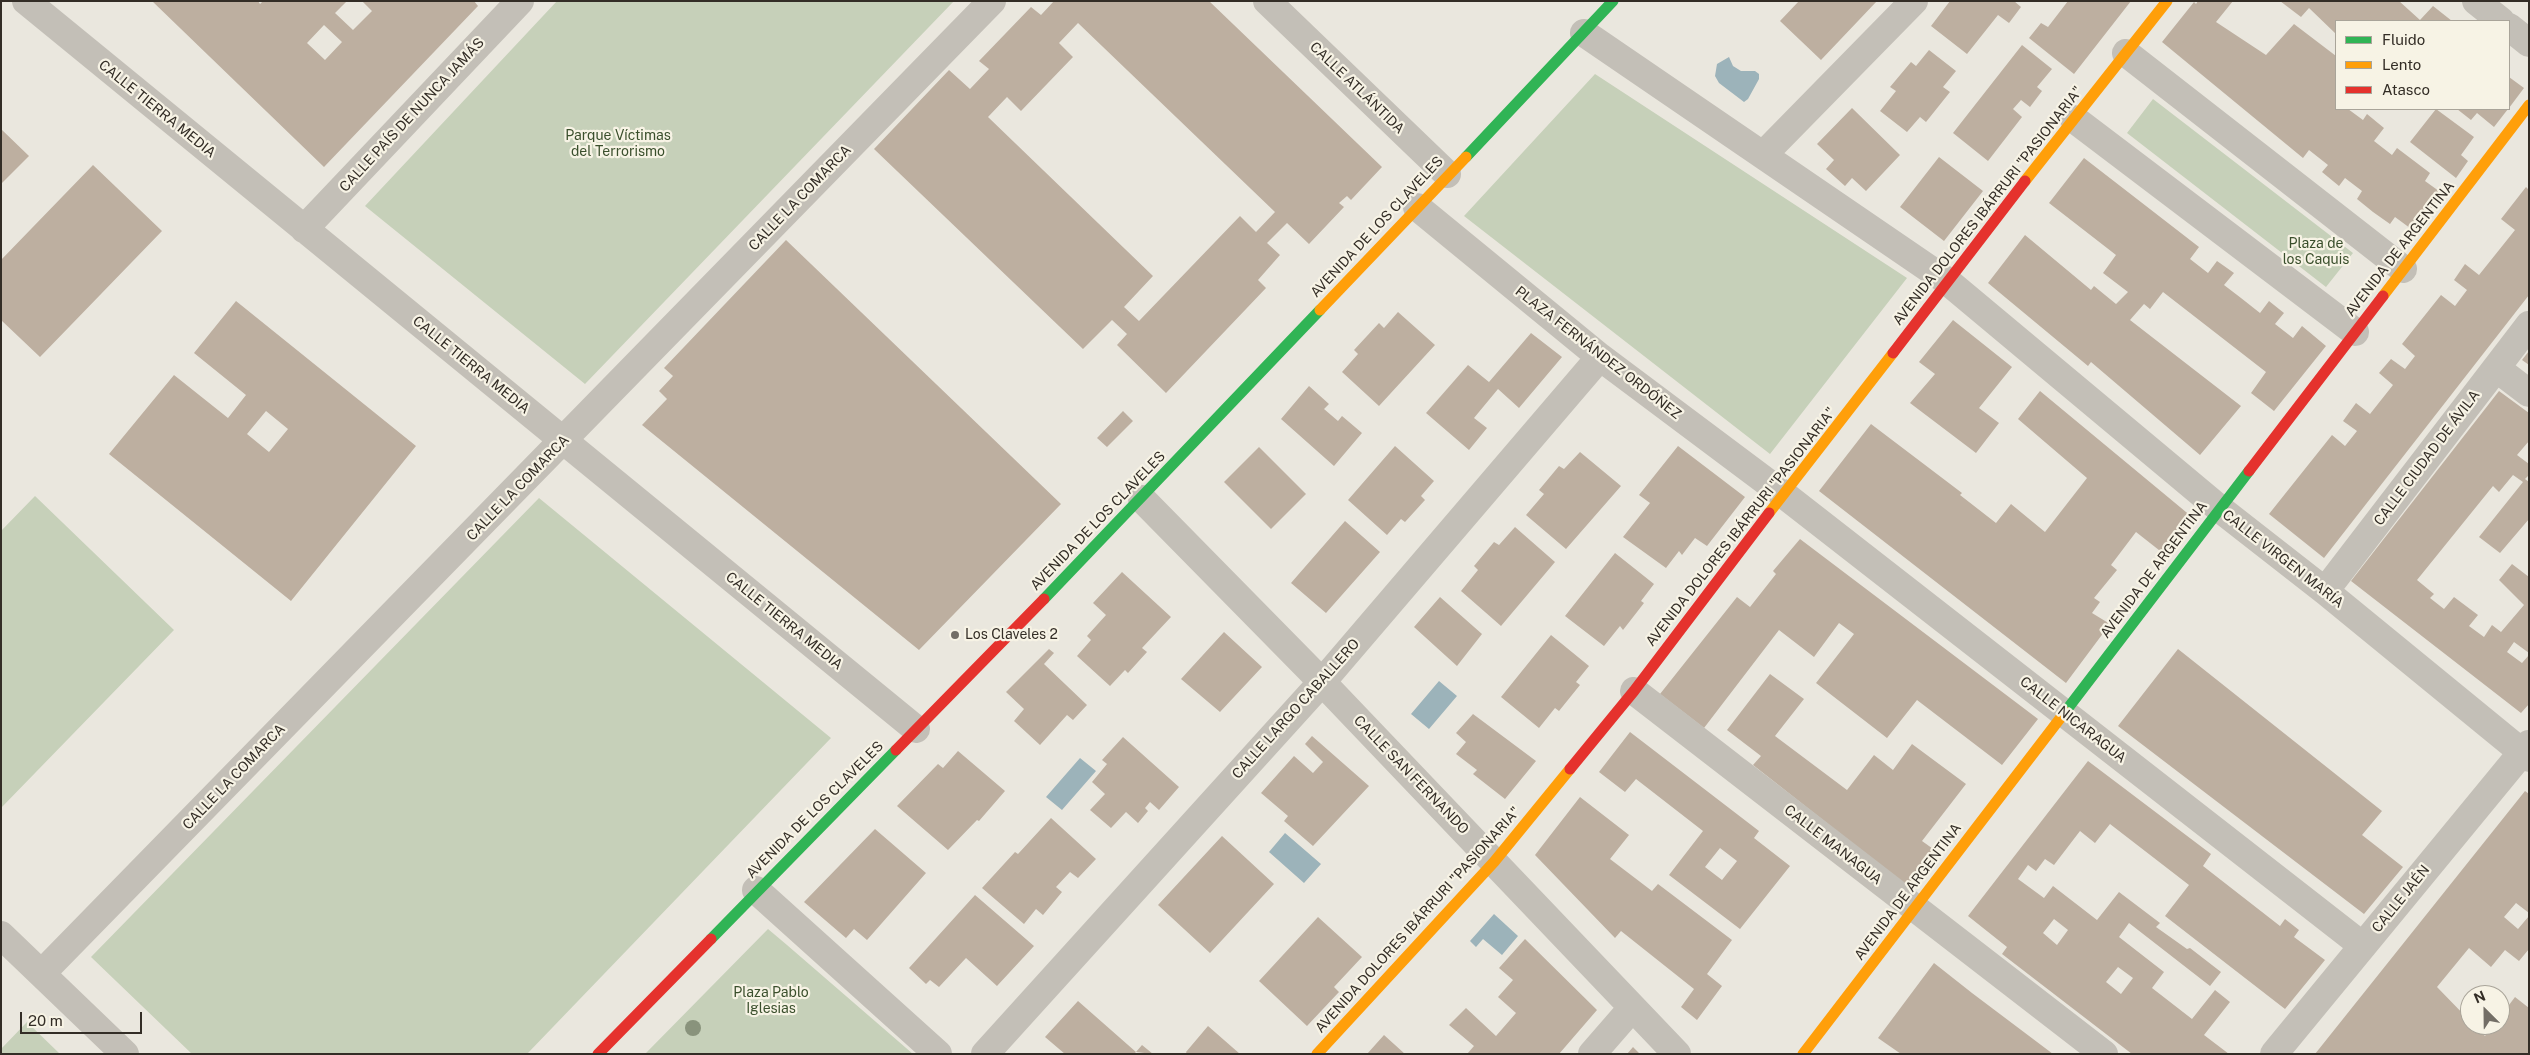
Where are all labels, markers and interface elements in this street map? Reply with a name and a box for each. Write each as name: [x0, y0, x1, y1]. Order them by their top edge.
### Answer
legend: [2335, 20, 2510, 110]
text: Fluido: [2382, 31, 2425, 48]
street label: CALLE PAÍS DE NUNCA JAMÁS: [336, 35, 488, 195]
street label: CALLE ATLÁNTIDA: [1306, 39, 1408, 137]
text: Lento: [2382, 56, 2421, 73]
street label: CALLE TIERRA MEDIA: [95, 57, 219, 161]
text: Atasco: [2382, 81, 2430, 98]
street label: AVENIDA DOLORES IBÁRRURI "PASIONARIA": [1890, 83, 2086, 329]
park label: Parque Víctimas del Terrorismo: [565, 128, 671, 160]
street label: CALLE LA COMARCA: [745, 142, 855, 254]
street label: AVENIDA DE LOS CLAVELES: [1307, 153, 1447, 301]
street label: AVENIDA DE ARGENTINA: [2342, 178, 2458, 320]
park label: Plaza de los Caquis: [2283, 236, 2349, 268]
street label: PLAZA FERNÁNDEZ ORDÓÑEZ: [1512, 283, 1684, 423]
street label: CALLE TIERRA MEDIA: [409, 313, 533, 417]
street label: CALLE CIUDAD DE ÁVILA: [2371, 387, 2483, 529]
street label: AVENIDA DOLORES IBÁRRURI "PASIONARIA": [1643, 404, 1839, 650]
street label: CALLE LA COMARCA: [463, 432, 573, 544]
street label: AVENIDA DE LOS CLAVELES: [1027, 448, 1169, 594]
street label: AVENIDA DE ARGENTINA: [2097, 498, 2211, 642]
street label: CALLE VIRGEN MARÍA: [2219, 506, 2347, 612]
street label: CALLE TIERRA MEDIA: [722, 569, 846, 673]
place label: Los Claveles 2: [965, 627, 1058, 643]
marker: Los Claveles 2: [949, 629, 961, 641]
street label: CALLE LARGO CABALLERO: [1229, 636, 1363, 782]
street label: CALLE NICARAGUA: [2017, 673, 2129, 767]
street label: CALLE SAN FERNANDO: [1350, 712, 1472, 838]
street label: CALLE LA COMARCA: [179, 721, 289, 833]
street label: AVENIDA DE LOS CLAVELES: [743, 738, 887, 882]
street label: CALLE MANAGUA: [1781, 802, 1885, 888]
street label: AVENIDA DOLORES IBÁRRURI "PASIONARIA": [1312, 803, 1524, 1037]
street label: AVENIDA DE ARGENTINA: [1851, 820, 1965, 964]
street label: CALLE JAÉN: [2369, 862, 2433, 936]
park label: Plaza Pablo Iglesias: [733, 985, 809, 1018]
north arrow: [2460, 985, 2510, 1035]
text: N: [2471, 988, 2488, 1007]
scale bar: [22, 1002, 145, 1034]
text: 20 m: [28, 1012, 63, 1029]

